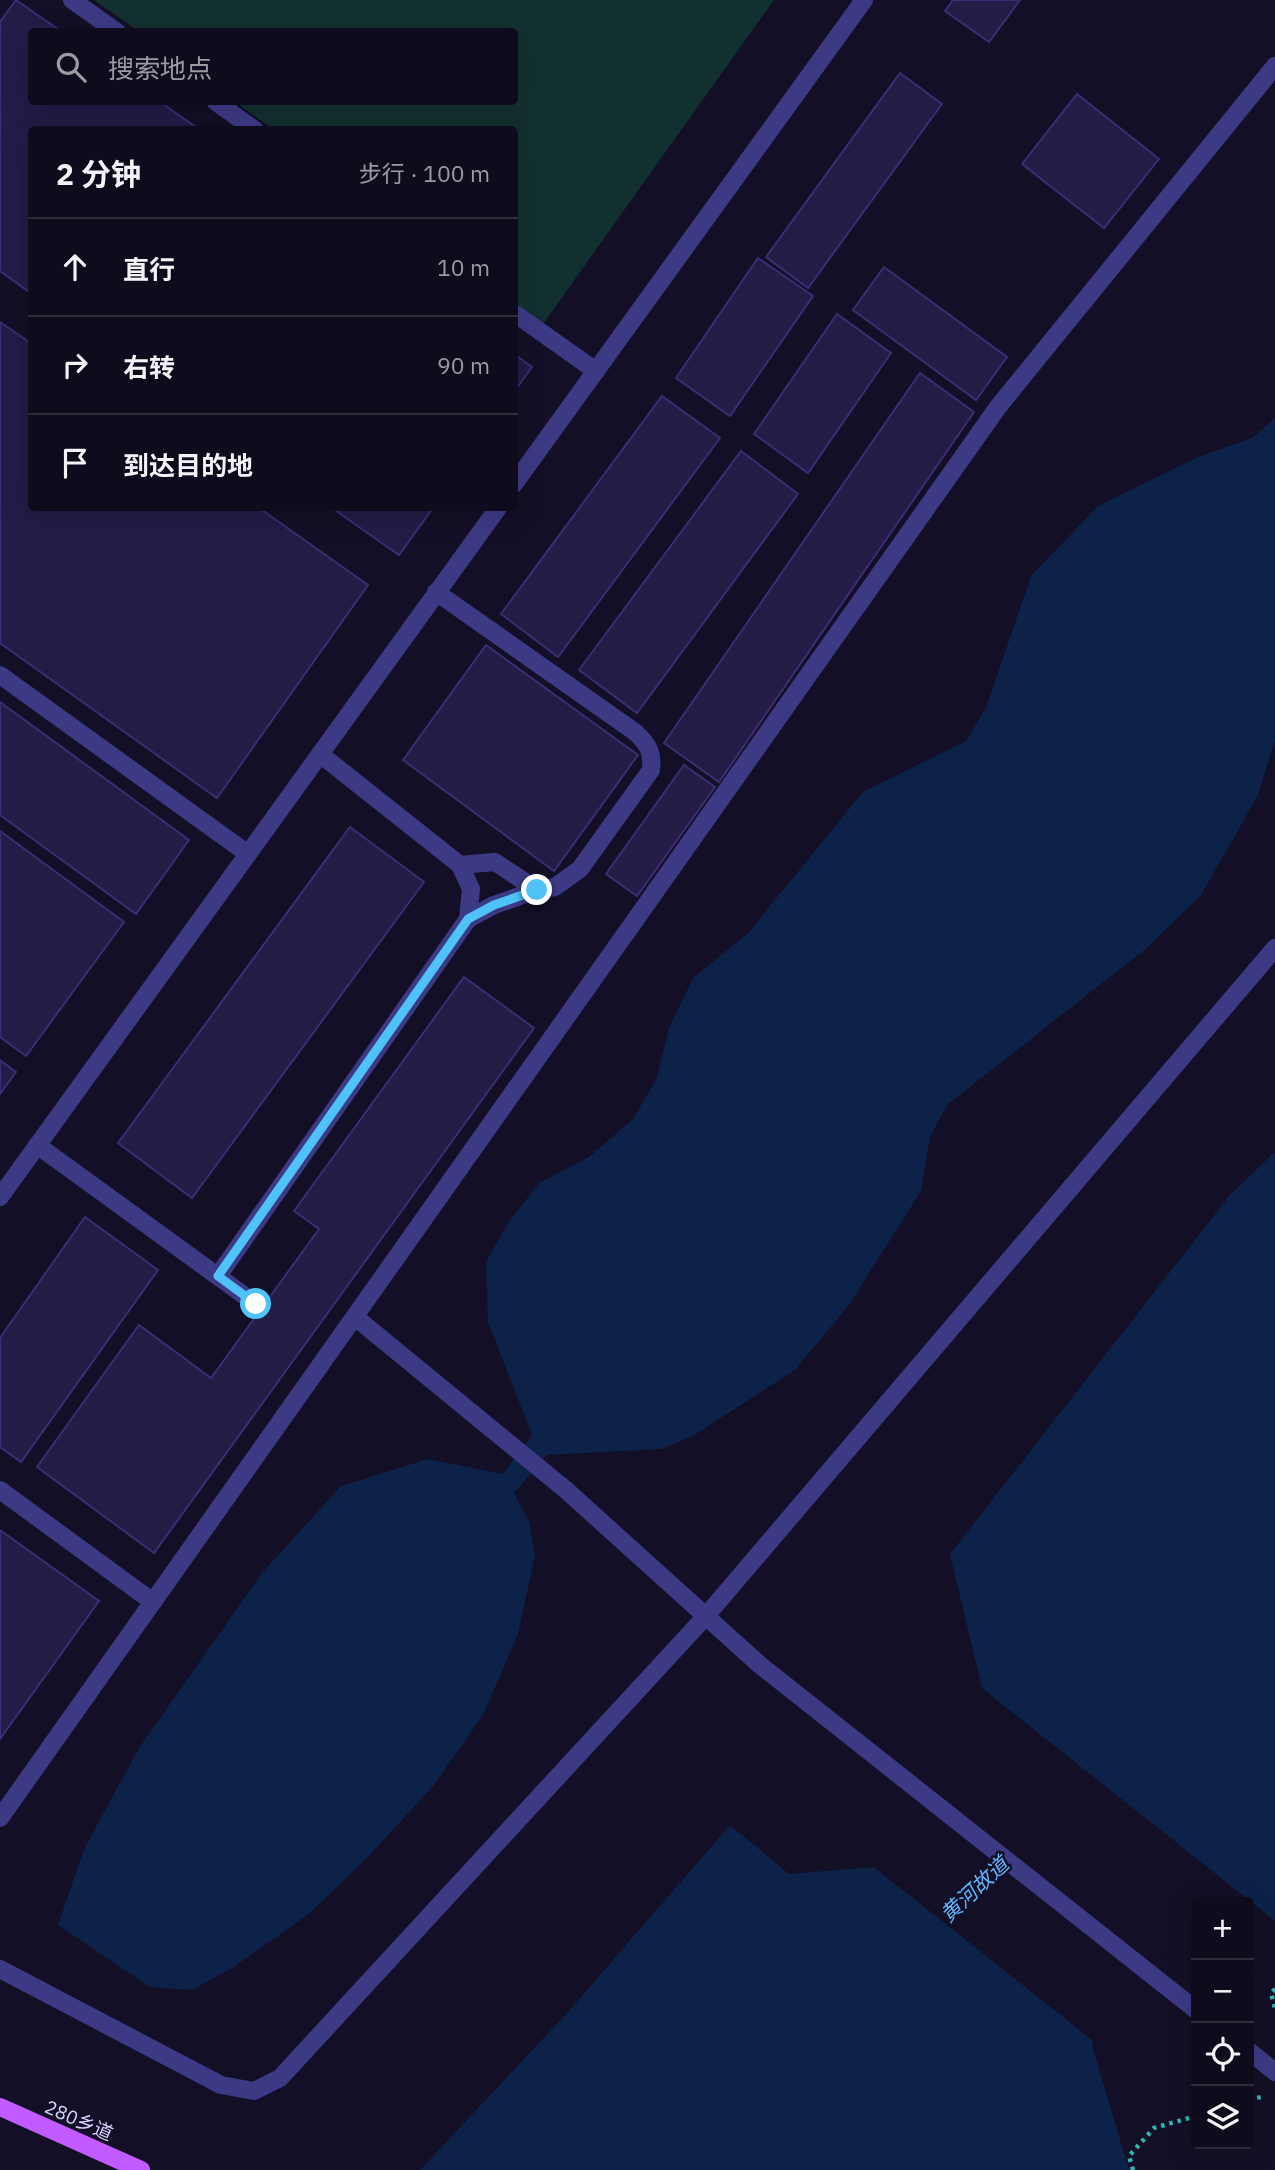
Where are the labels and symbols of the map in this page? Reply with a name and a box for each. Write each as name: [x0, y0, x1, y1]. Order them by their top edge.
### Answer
route end: [521, 874, 552, 905]
route start: [240, 1288, 271, 1319]
water label: 黄河故道: [934, 1848, 1016, 1928]
street label: 280乡道: [41, 2094, 117, 2146]

